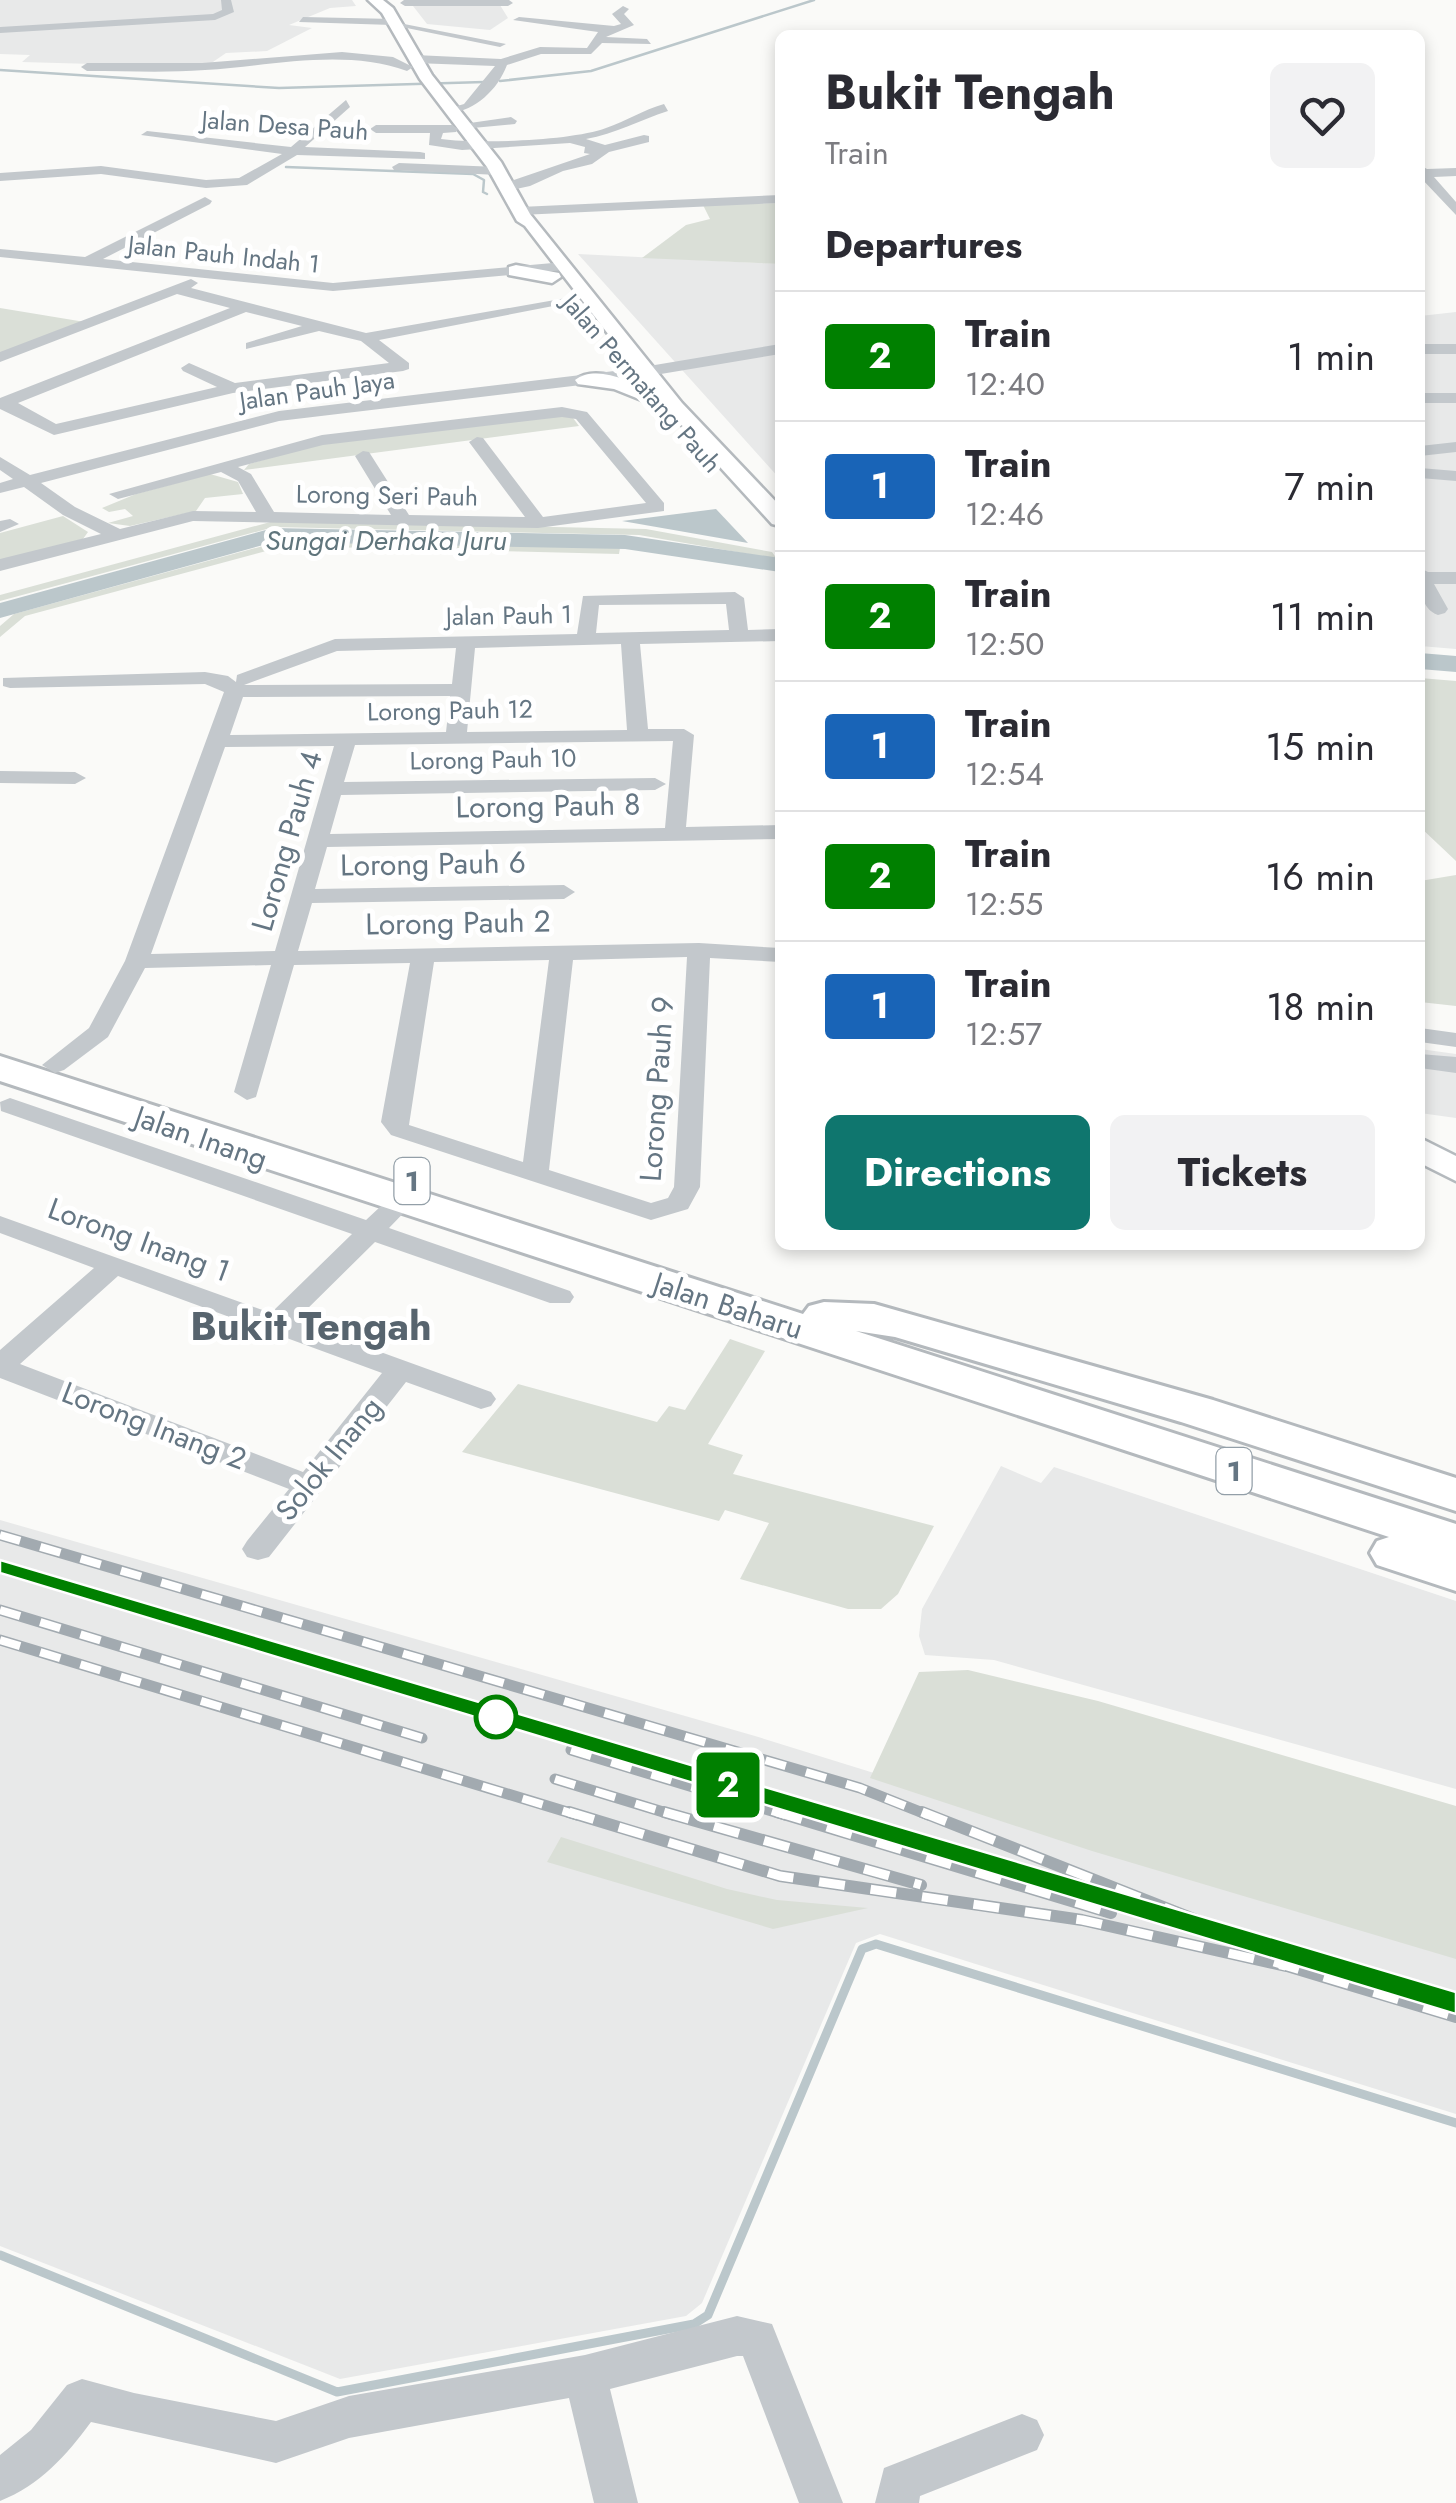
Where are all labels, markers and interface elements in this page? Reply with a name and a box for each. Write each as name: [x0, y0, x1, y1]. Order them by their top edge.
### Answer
text: Bukit Tengah: [825, 58, 1115, 127]
button: heart: [1270, 63, 1375, 168]
street label: Jalan Desa Pauh: [197, 101, 370, 149]
text: Train: [825, 130, 889, 176]
text: Departures: [825, 217, 1022, 272]
street label: Jalan Pauh Indah 1: [123, 226, 322, 282]
street label: Jalan Permatang Pauh: [552, 283, 730, 480]
text: Train: [965, 306, 1052, 361]
text: 1 min: [1287, 329, 1375, 384]
text: 2: [869, 331, 891, 381]
street label: Jalan Pauh Jaya: [234, 361, 397, 419]
text: 12:40: [965, 361, 1045, 407]
text: Train: [965, 436, 1052, 491]
text: 7 min: [1284, 459, 1375, 514]
text: 1: [871, 461, 889, 511]
street label: Lorong Seri Pauh: [296, 475, 478, 515]
text: 12:46: [965, 491, 1044, 537]
water label: Sungai Derhaka Juru: [265, 520, 507, 561]
text: Train: [965, 566, 1052, 621]
text: 11 min: [1270, 589, 1375, 644]
text: 2: [869, 591, 891, 641]
street label: Jalan Pauh 1: [442, 596, 573, 634]
text: 12:50: [965, 621, 1044, 667]
street label: Lorong Pauh 12: [367, 691, 533, 729]
text: Train: [965, 696, 1052, 751]
text: 15 min: [1266, 719, 1375, 774]
text: 1: [871, 721, 889, 771]
street label: Lorong Pauh 10: [409, 740, 577, 778]
street label: Lorong Pauh 4: [240, 746, 333, 936]
text: 12:54: [965, 751, 1044, 797]
street label: Lorong Pauh 8: [455, 782, 641, 829]
text: Train: [965, 826, 1052, 881]
street label: Lorong Pauh 6: [340, 840, 526, 887]
text: 16 min: [1265, 849, 1375, 904]
text: 2: [869, 851, 891, 901]
text: 12:55: [965, 881, 1043, 927]
street label: Lorong Pauh 2: [365, 899, 551, 946]
text: Train: [965, 956, 1052, 1011]
text: 18 min: [1266, 979, 1375, 1034]
text: 1: [871, 981, 889, 1031]
street label: Lorong Pauh 9: [629, 995, 684, 1183]
text: 12:57: [965, 1011, 1042, 1057]
street label: Jalan Inang: [125, 1093, 273, 1180]
button: Directions: [825, 1115, 1090, 1230]
button: Tickets: [1110, 1115, 1375, 1230]
road number: 1: [394, 1158, 430, 1204]
street label: Lorong Inang 1: [42, 1187, 236, 1292]
street label: Jalan Baharu: [644, 1260, 809, 1350]
district label: Bukit Tengah: [190, 1297, 432, 1355]
street label: Lorong Inang 2: [56, 1371, 253, 1480]
street label: Solok Inang: [265, 1387, 392, 1530]
road number: 1: [1216, 1448, 1252, 1494]
unlabelled marker: [475, 1696, 517, 1738]
line badge: 2: [696, 1752, 760, 1818]
text: 2: [717, 1760, 739, 1810]

